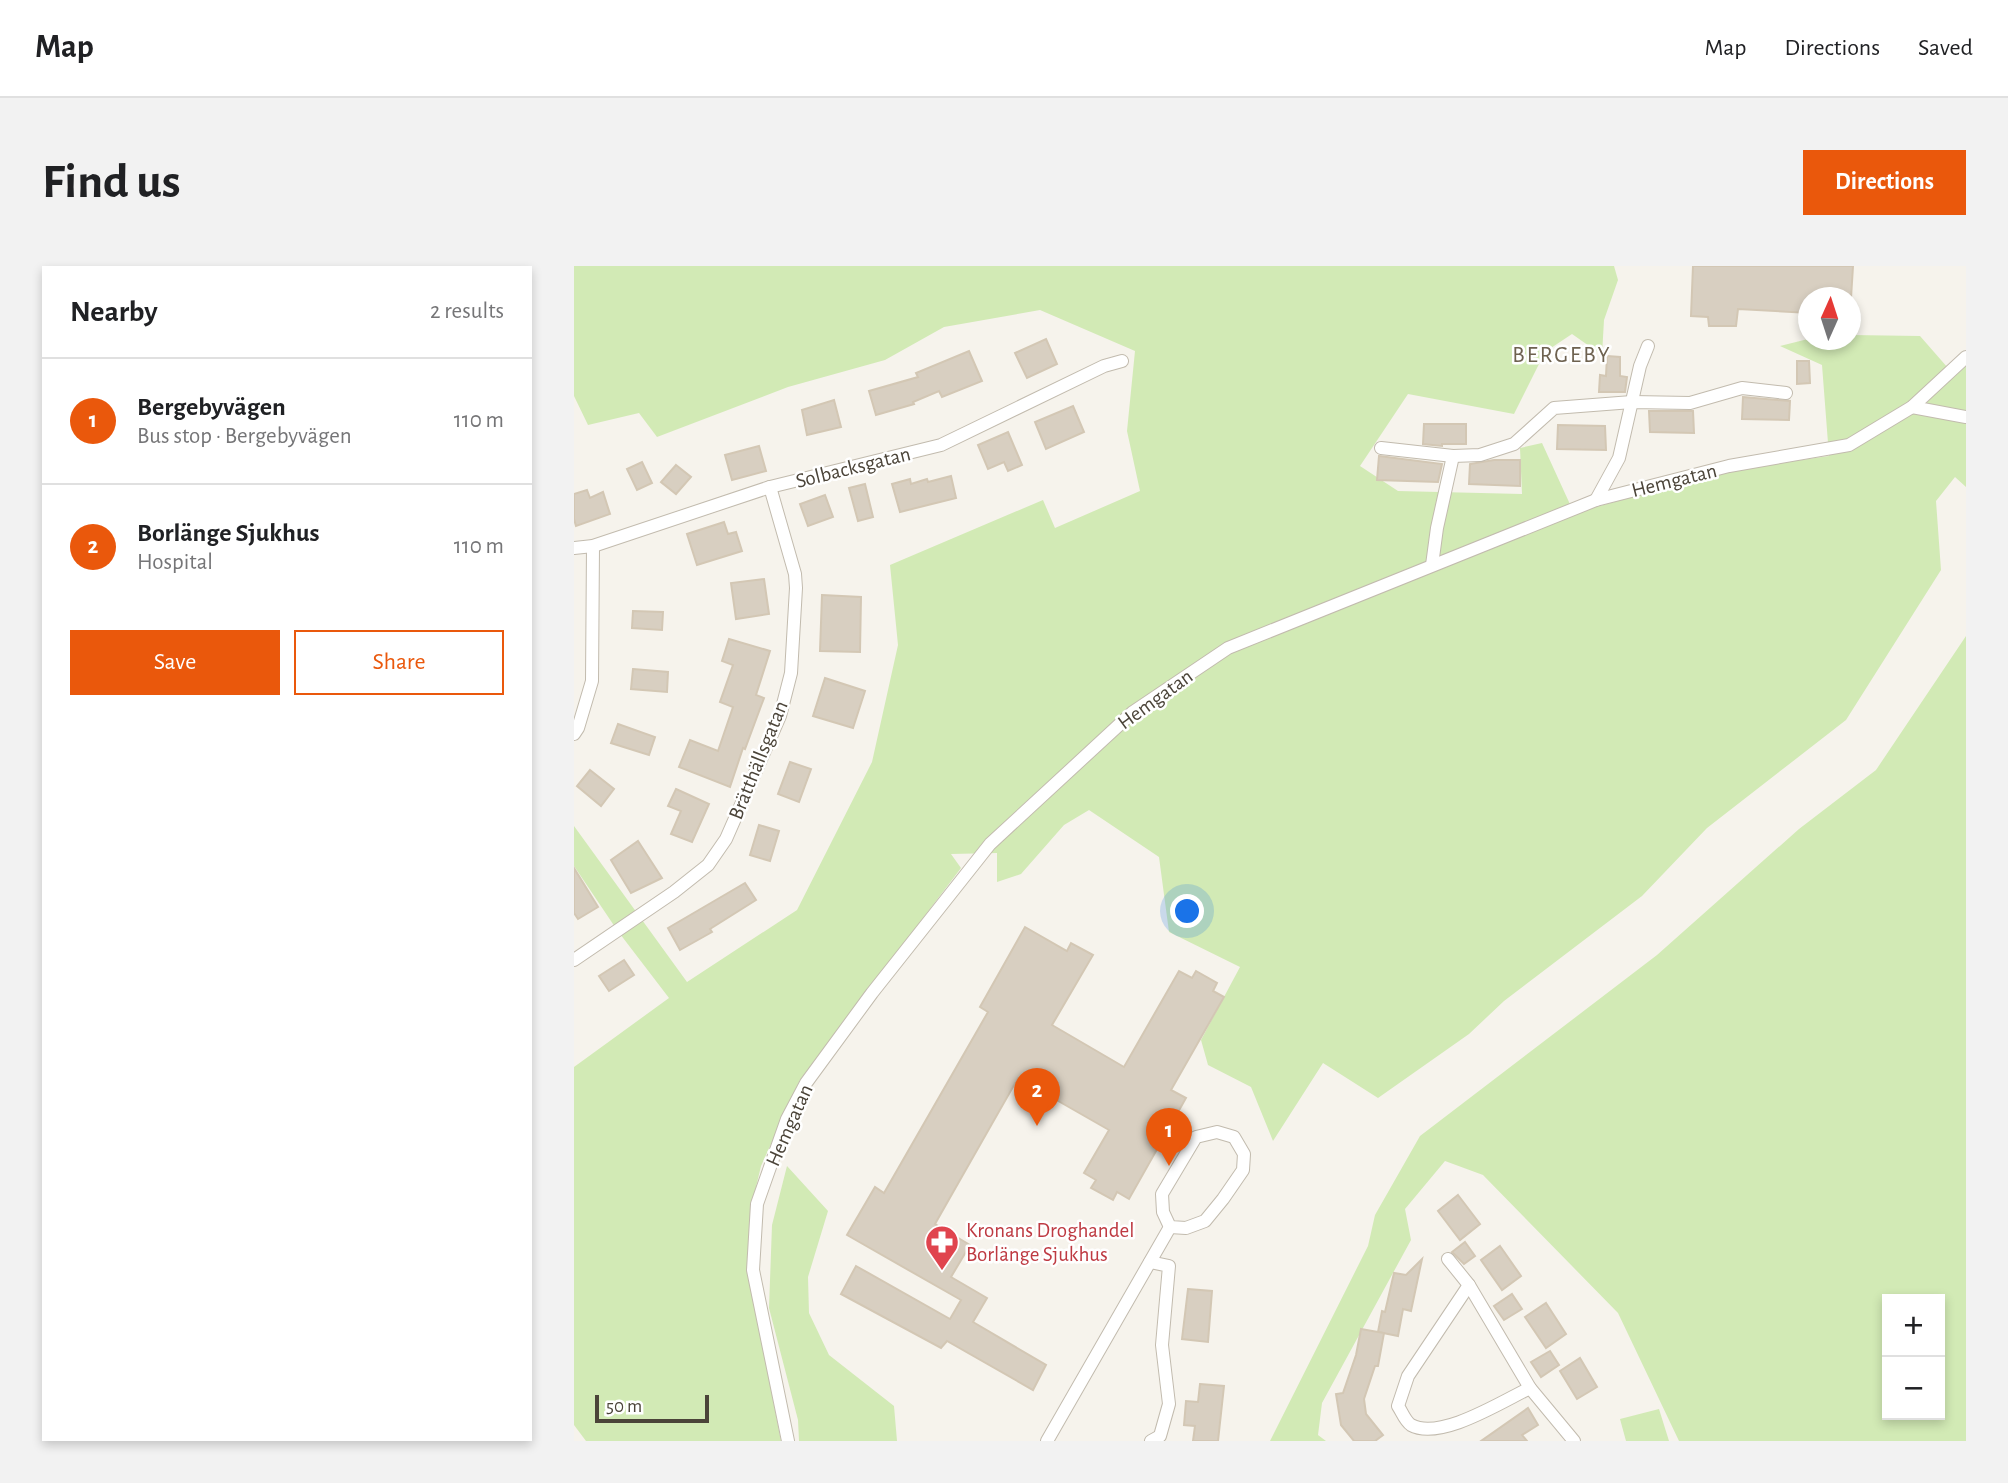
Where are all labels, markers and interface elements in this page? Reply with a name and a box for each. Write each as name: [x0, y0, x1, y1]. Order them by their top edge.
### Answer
text: Map: [35, 31, 94, 64]
text: Map: [1704, 36, 1746, 60]
text: Directions: [1784, 36, 1880, 60]
text: Saved: [1918, 36, 1973, 60]
button: Directions: [1803, 150, 1966, 215]
text: Find us: [42, 158, 181, 207]
north arrow: [1798, 287, 1861, 350]
text: Nearby: [70, 297, 158, 327]
text: 2 results: [430, 300, 504, 323]
district label: BERGEBY: [1512, 344, 1612, 367]
text: Bergebyvägen: [137, 394, 286, 420]
text: 1: [89, 409, 97, 432]
text: 110 m: [454, 409, 504, 432]
text: Bus stop · Bergebyvägen: [137, 425, 352, 448]
street label: Solbacksgatan: [794, 443, 913, 492]
street label: Hemgatan: [1629, 460, 1719, 501]
text: Borlänge Sjukhus: [137, 520, 320, 546]
text: 2: [88, 535, 98, 558]
text: 110 m: [454, 535, 504, 558]
text: Hospital: [137, 551, 213, 574]
button: Save: [70, 630, 280, 695]
button: Share: [294, 630, 504, 695]
street label: Hemgatan: [1114, 665, 1197, 733]
street label: Brätthällsgatan: [725, 698, 792, 823]
your location: [1170, 894, 1204, 928]
pin: 2: [1014, 1068, 1060, 1126]
street label: Hemgatan: [762, 1081, 817, 1169]
pin: 1: [1146, 1108, 1192, 1166]
place label: Kronans Droghandel Borlänge Sjukhus: [966, 1220, 1134, 1265]
pharmacy icon: Kronans Droghandel Borlänge Sjukhus: [923, 1223, 961, 1272]
map controls: [1882, 1294, 1945, 1420]
button: +: [1882, 1294, 1945, 1357]
button: −: [1882, 1357, 1945, 1420]
scale bar: [595, 1392, 709, 1424]
text: 50 m: [606, 1397, 642, 1416]

